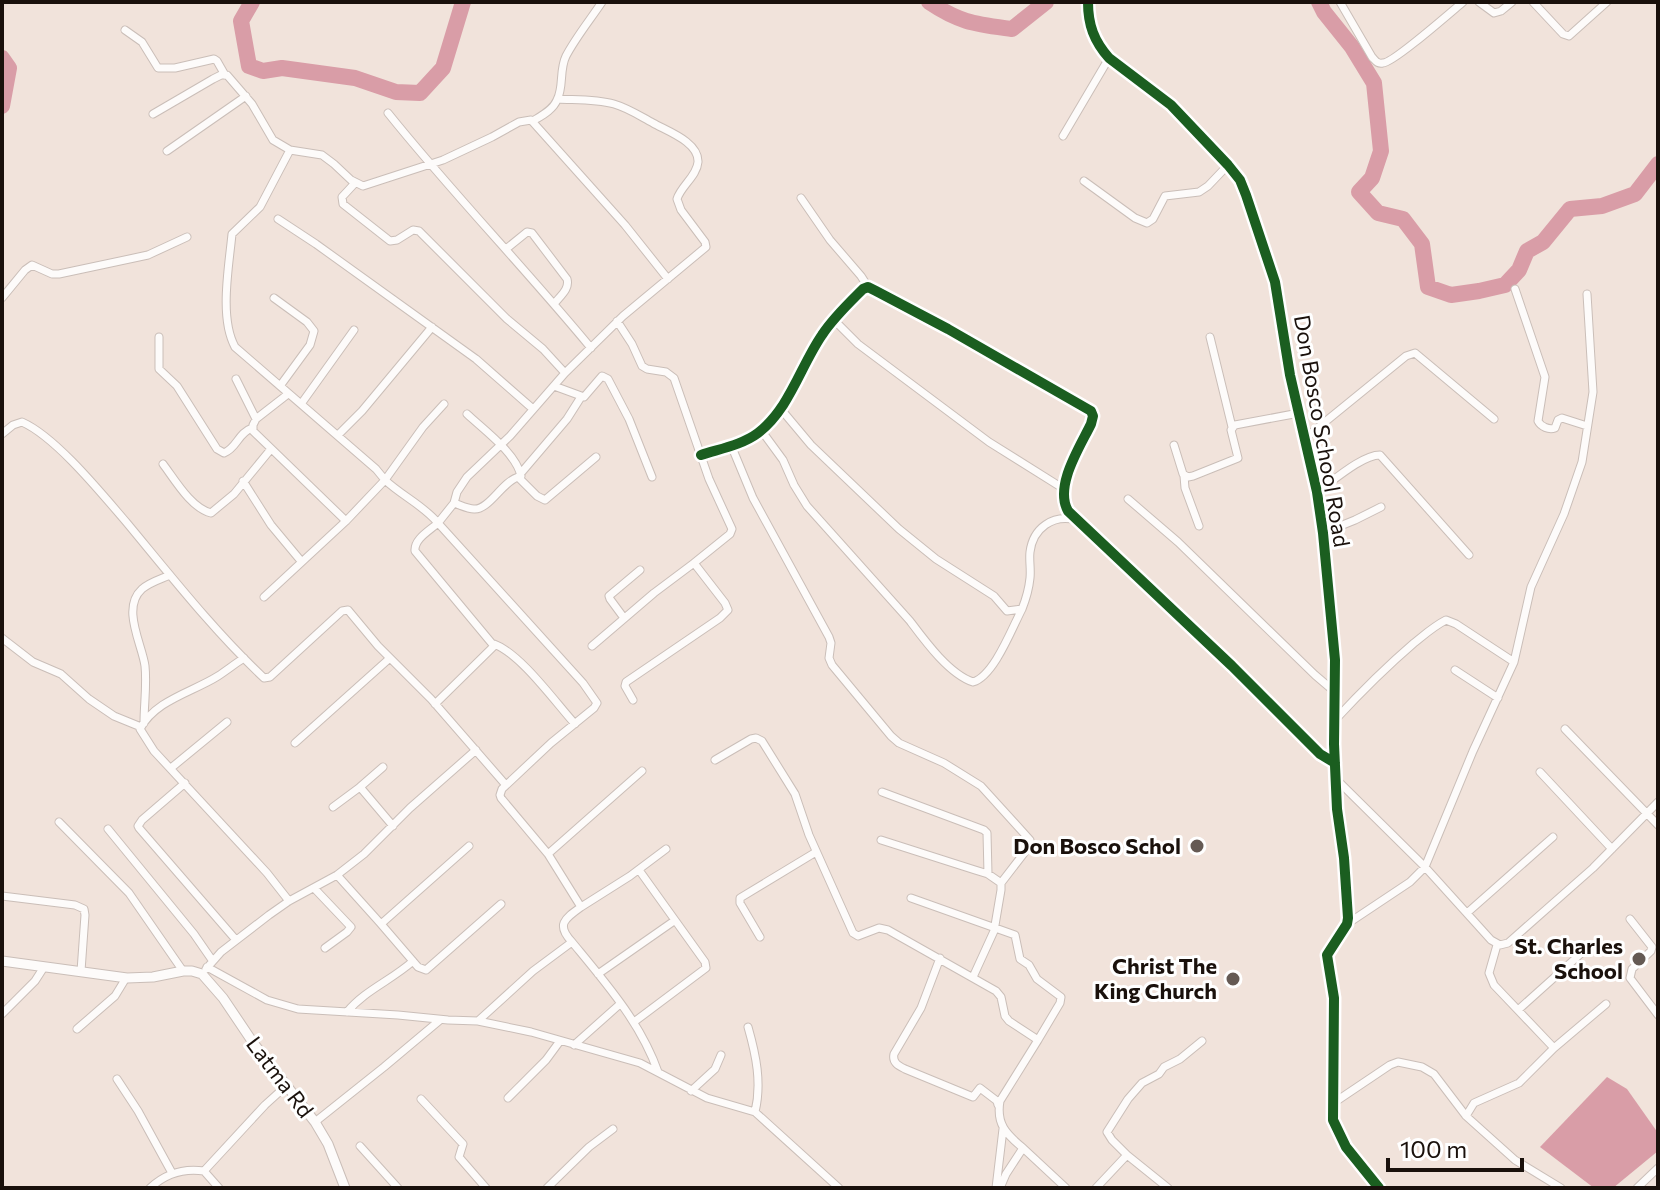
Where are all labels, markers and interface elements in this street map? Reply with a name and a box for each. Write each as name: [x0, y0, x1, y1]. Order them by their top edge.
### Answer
street label: Don Bosco School Road: [1289, 313, 1356, 549]
place label: Don Bosco Schol: [1013, 832, 1181, 859]
marker: Don Bosco Schol: [1188, 837, 1206, 855]
place label: St. Charles School: [1514, 932, 1623, 984]
marker: St. Charles School: [1630, 950, 1648, 968]
place label: Christ The King Church: [1094, 952, 1217, 1004]
marker: Christ The King Church: [1224, 970, 1242, 988]
street label: Latma Rd: [241, 1031, 320, 1123]
scale bar: [1388, 1122, 1522, 1172]
text: 100 m: [1400, 1134, 1467, 1163]

